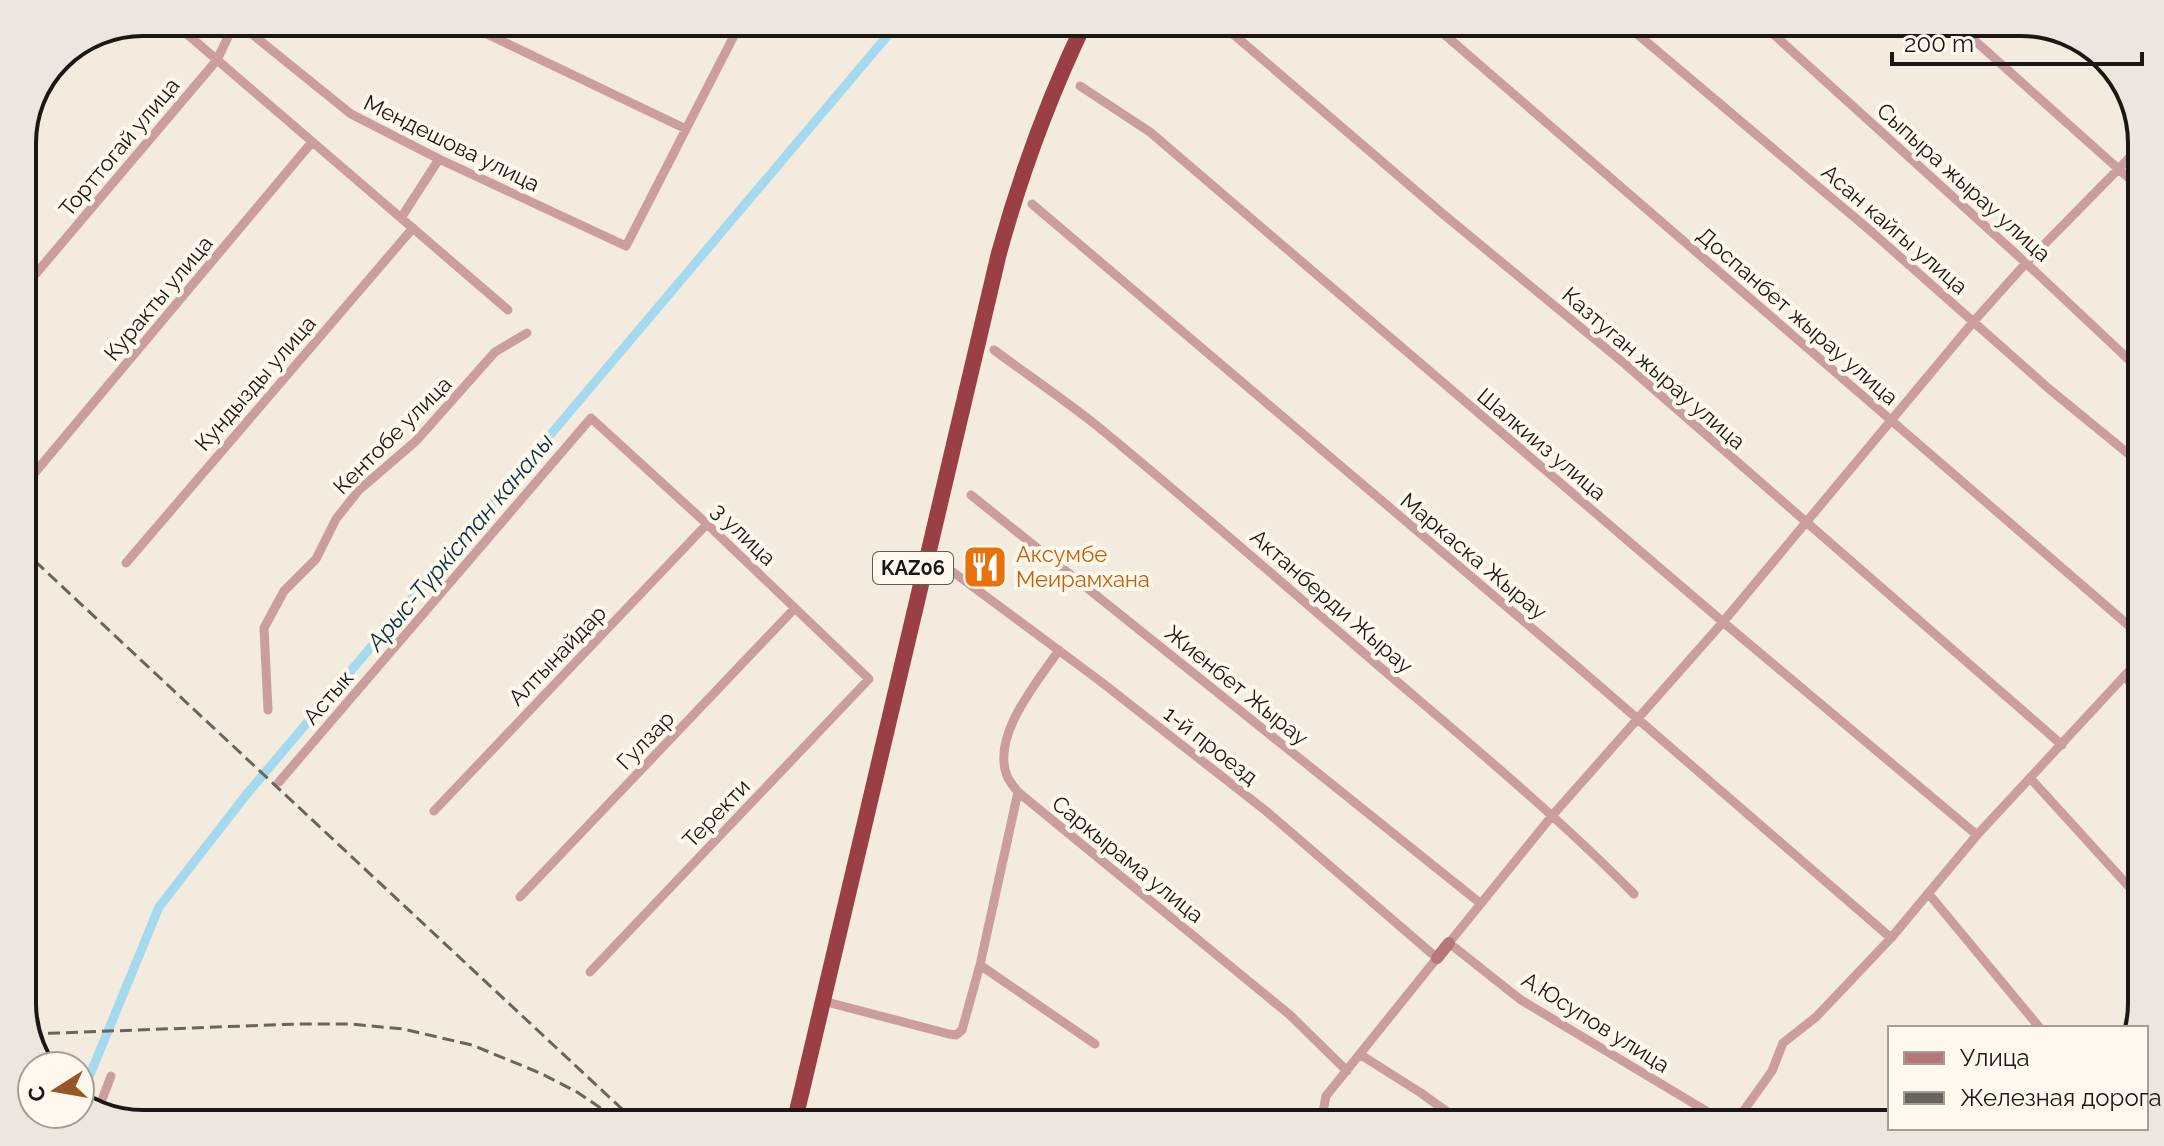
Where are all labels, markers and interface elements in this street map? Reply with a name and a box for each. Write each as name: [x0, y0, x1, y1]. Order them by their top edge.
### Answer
scale bar: [1892, 16, 2142, 66]
text: 200 m: [1904, 29, 1974, 58]
street label: Торттогай улица: [53, 72, 185, 222]
street label: Мендешова улица: [360, 89, 544, 197]
street label: Сыпыра жырау улица: [1872, 97, 2056, 267]
street label: Асан кайгы улица: [1817, 159, 1973, 299]
street label: Доспанбет жырау улица: [1692, 222, 1904, 410]
street label: Куракты улица: [98, 230, 218, 366]
street label: Казтуган жырау улица: [1557, 281, 1751, 455]
street label: Кундызды улица: [189, 310, 321, 456]
street label: Кентобе улица: [328, 371, 456, 499]
street label: Шалкииз улица: [1472, 383, 1612, 505]
water label: Арыс-Түркістан каналы: [359, 428, 559, 658]
street label: Маркаска Жырау: [1396, 487, 1552, 625]
street label: 3 улица: [707, 497, 781, 571]
street label: Актанберди Жырау: [1246, 523, 1419, 679]
place label: Аксумбе Меирамхана: [1016, 541, 1150, 592]
restaurant icon: Аксумбе Меирамхана: [961, 543, 1009, 591]
road number: KАZ06: [873, 552, 953, 584]
street label: Алтынайдар: [503, 600, 611, 710]
street label: Жиенбет Жырау: [1160, 619, 1314, 751]
street label: Астык: [297, 665, 359, 729]
street label: 1-й проезд: [1159, 700, 1263, 790]
street label: Гулзар: [611, 705, 679, 775]
street label: Теректи: [677, 773, 755, 853]
street label: Саркырама улица: [1047, 790, 1209, 928]
street label: А.Юсупов улица: [1517, 966, 1675, 1078]
legend: [1888, 1026, 2148, 1130]
text: Улица: [1960, 1043, 2030, 1072]
north arrow: [16, 1050, 96, 1130]
text: Железная дорога: [1960, 1083, 2161, 1112]
text: С: [22, 1084, 51, 1104]

